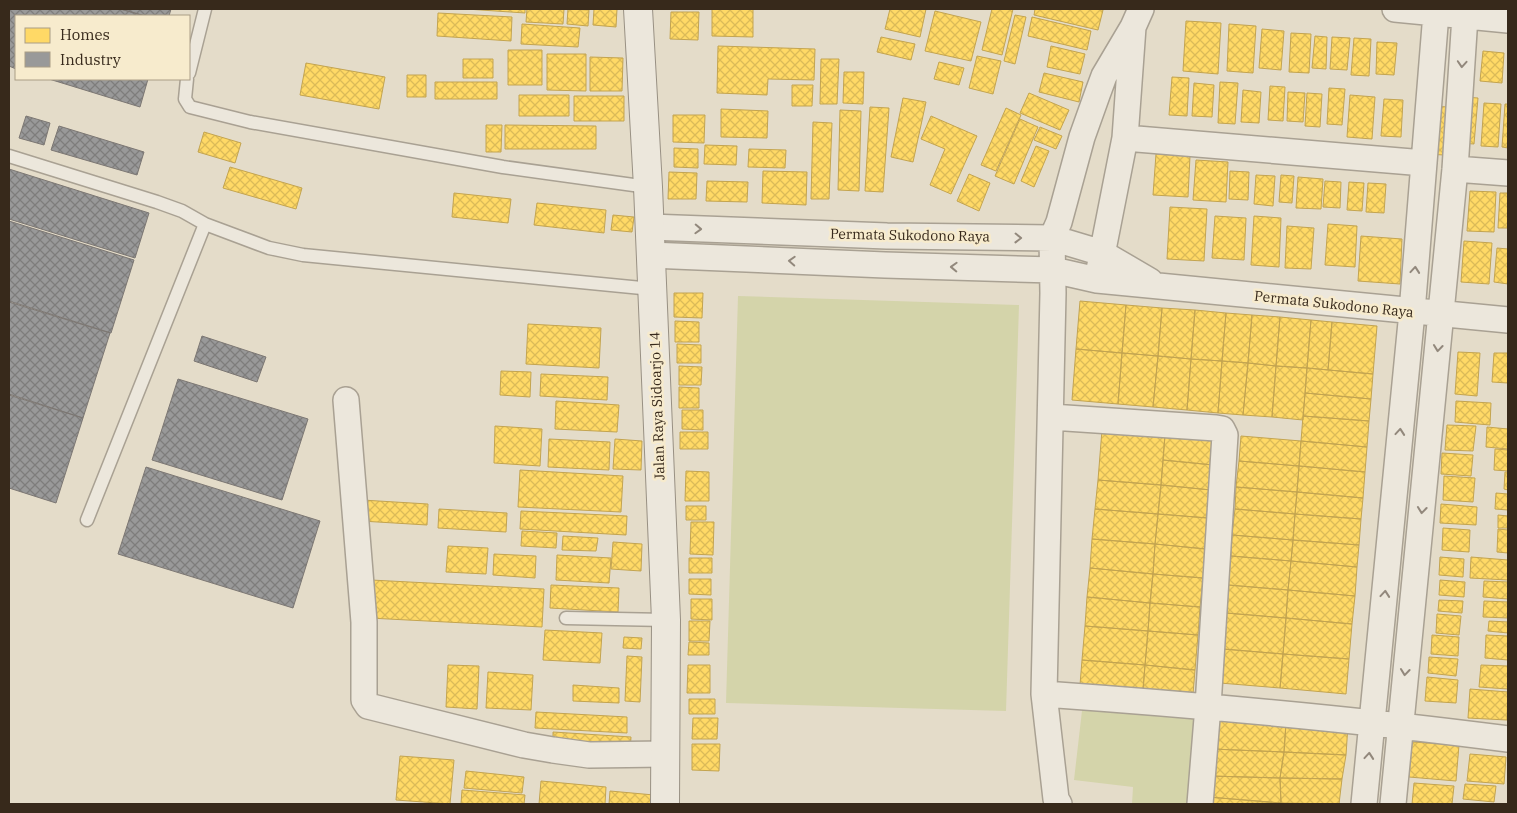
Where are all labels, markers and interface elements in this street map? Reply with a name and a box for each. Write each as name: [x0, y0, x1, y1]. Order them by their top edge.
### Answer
legend: [15, 15, 190, 80]
text: Homes: [60, 25, 110, 44]
text: Industry: [60, 50, 121, 69]
one-way arrow: [1457, 61, 1468, 69]
one-way arrow: [695, 224, 703, 234]
street label: Permata Sukodono Raya: [830, 225, 991, 245]
one-way arrow: [1014, 232, 1022, 243]
one-way arrow: [788, 256, 796, 266]
one-way arrow: [950, 262, 958, 272]
one-way arrow: [1409, 266, 1420, 274]
street label: Permata Sukodono Raya: [1253, 287, 1415, 321]
street label: Jalan Raya Sidoarjo 14: [645, 332, 669, 480]
one-way arrow: [1433, 345, 1444, 353]
one-way arrow: [1395, 428, 1406, 436]
one-way arrow: [1417, 506, 1428, 514]
one-way arrow: [1379, 590, 1390, 598]
one-way arrow: [1400, 668, 1411, 676]
one-way arrow: [1363, 751, 1374, 759]

